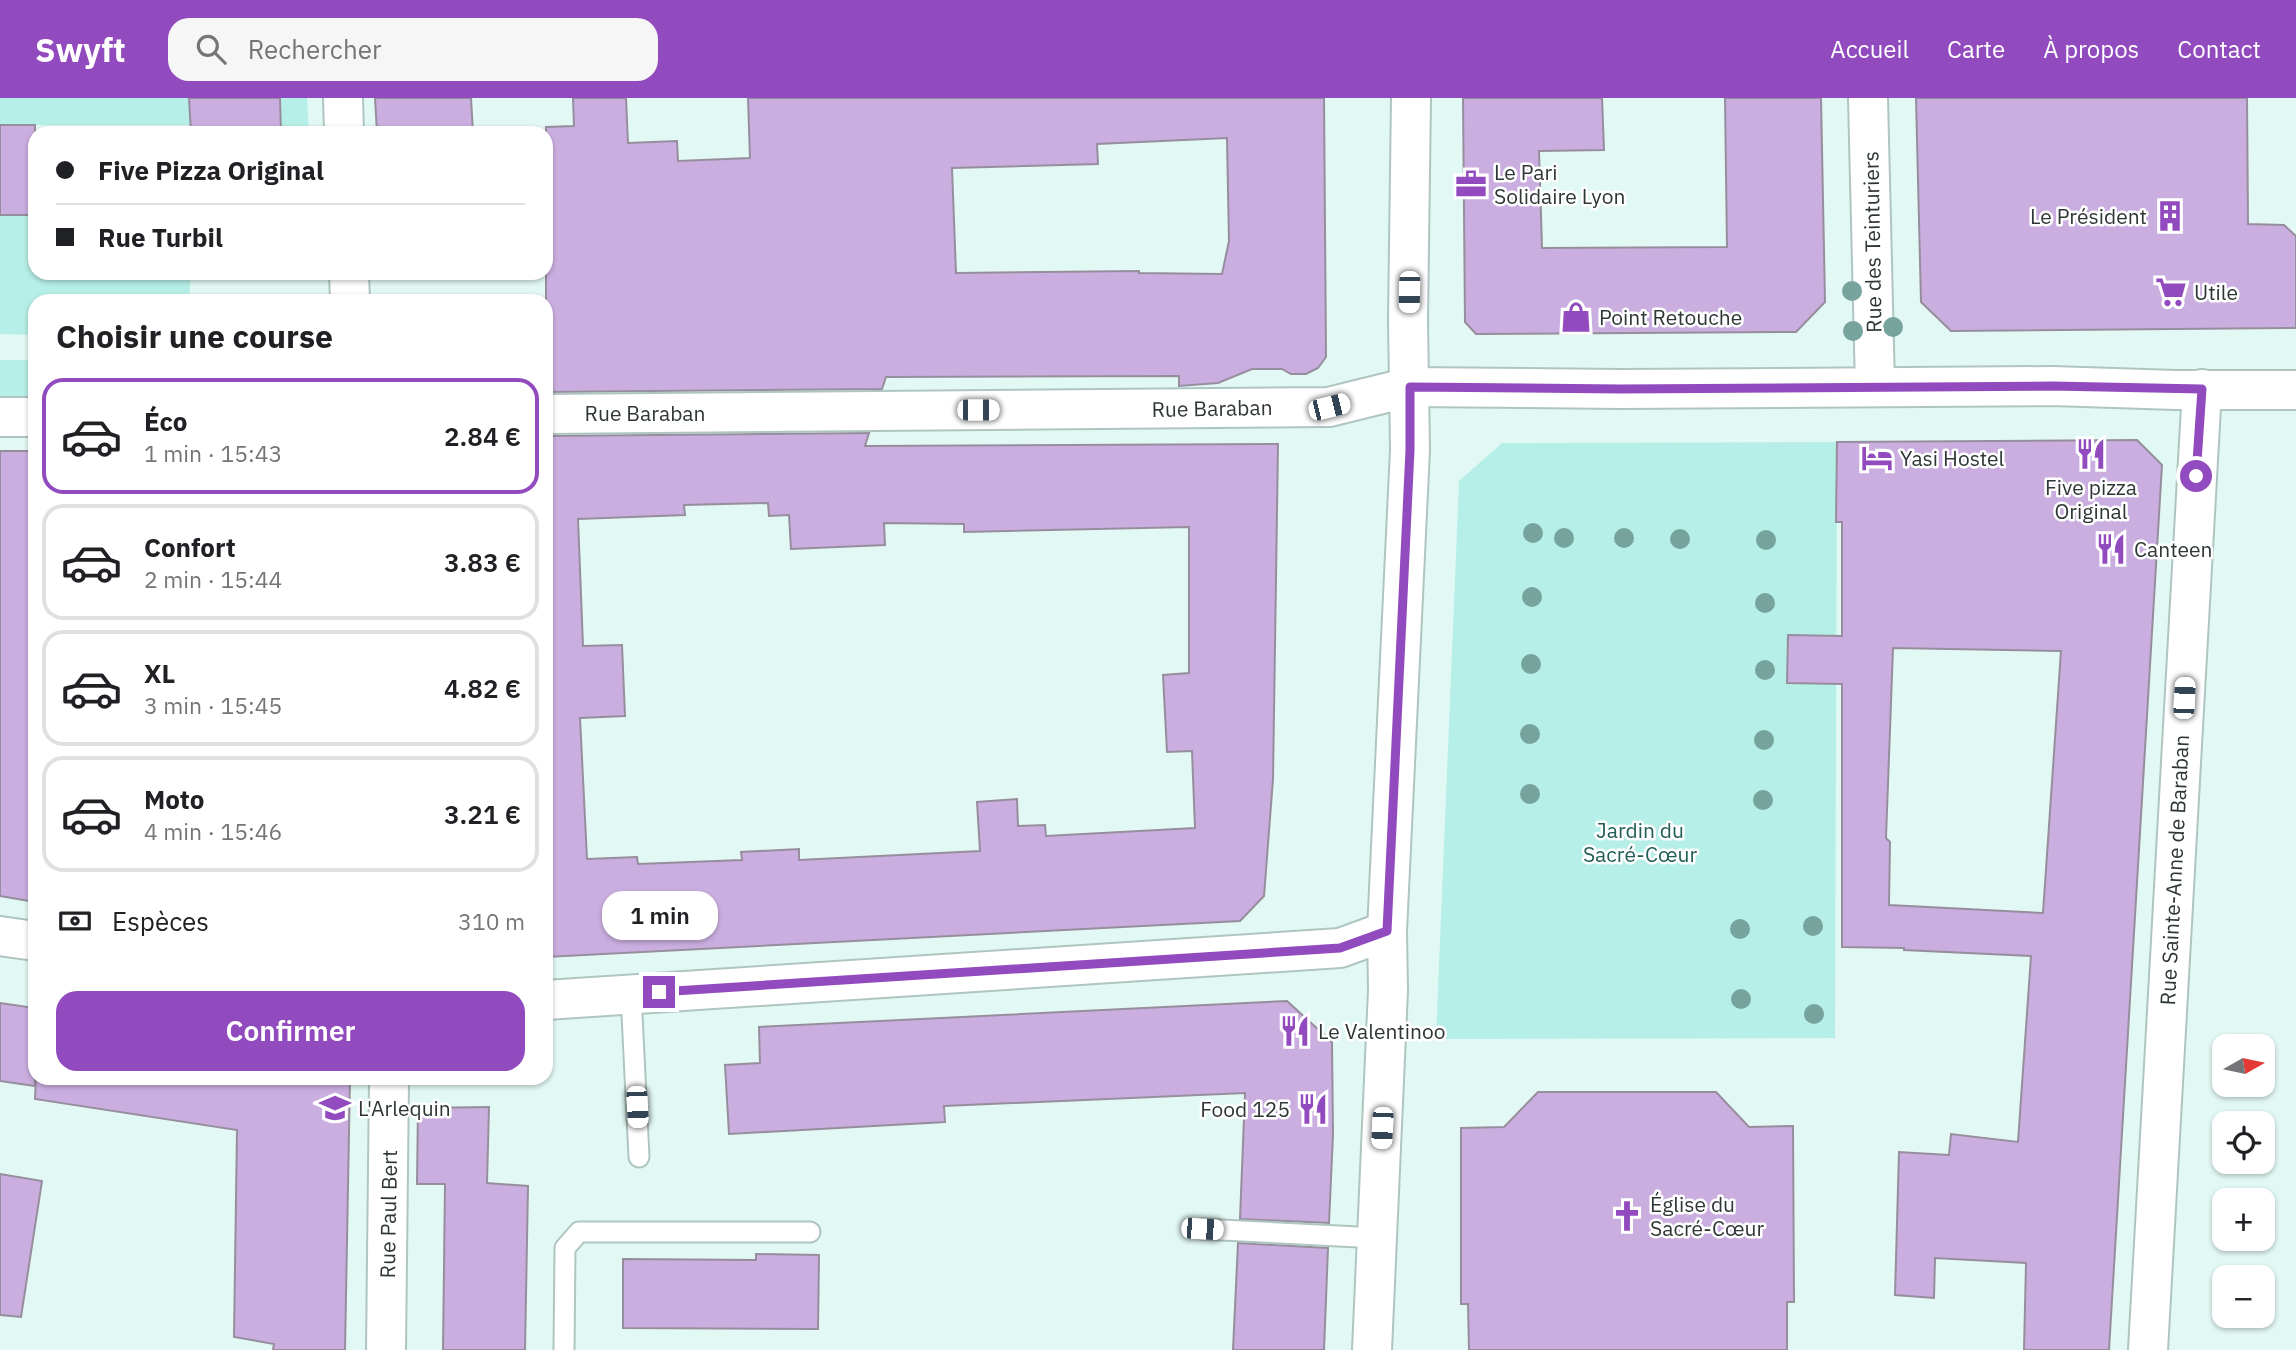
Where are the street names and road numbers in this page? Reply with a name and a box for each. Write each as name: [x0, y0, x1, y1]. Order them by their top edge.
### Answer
street label: Rue des Teinturiers: [1856, 151, 1888, 333]
street label: Rue Baraban: [1151, 393, 1273, 423]
street label: Rue Baraban: [585, 399, 705, 427]
street label: Rue Sainte-Anne de Baraban: [2153, 734, 2195, 1006]
street label: Rue Paul Bert: [373, 1149, 403, 1279]

